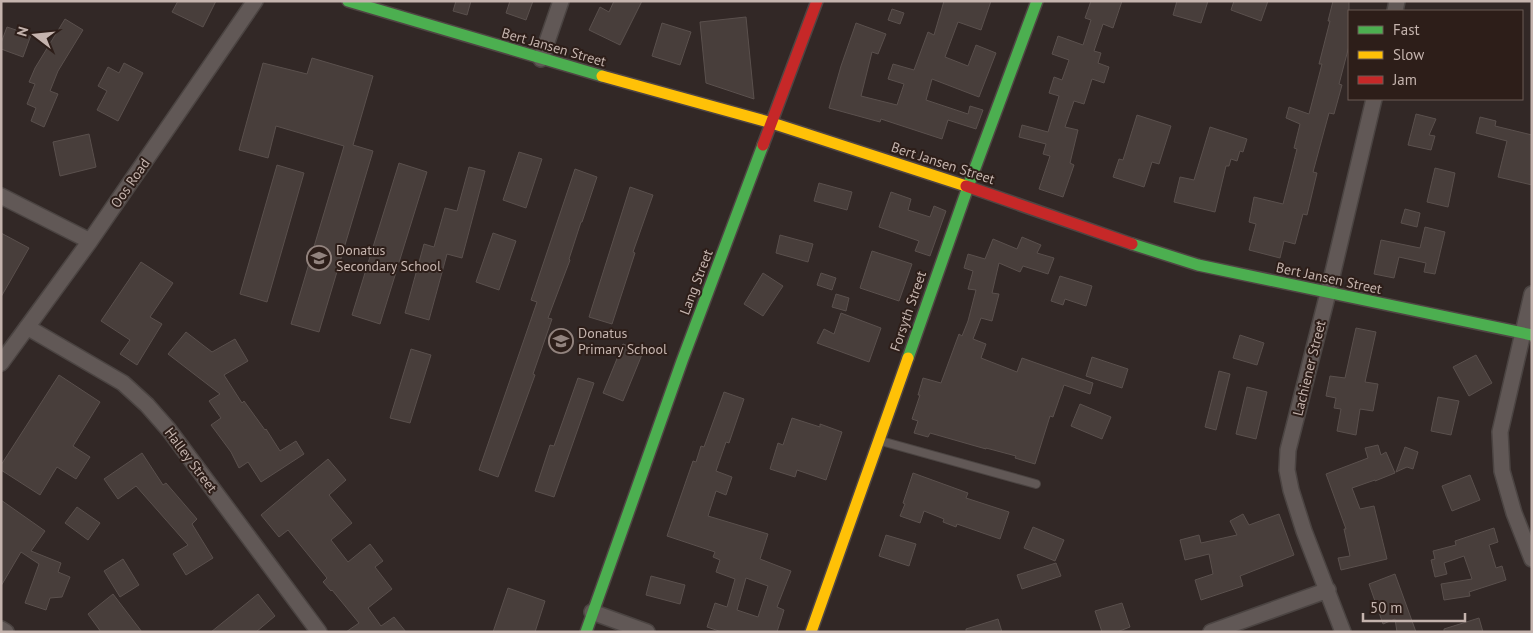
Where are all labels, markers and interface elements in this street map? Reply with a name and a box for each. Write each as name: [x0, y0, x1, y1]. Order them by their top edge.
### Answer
north arrow: [10, 10, 60, 60]
legend: [1348, 10, 1523, 100]
text: Fast: [1393, 20, 1420, 39]
street label: Bert Jansen Street: [500, 23, 609, 71]
text: N: [13, 25, 32, 38]
text: Slow: [1393, 45, 1424, 64]
text: Jam: [1392, 70, 1417, 89]
street label: Bert Jansen Street: [889, 138, 997, 188]
street label: Oos Road: [106, 155, 154, 211]
place label: Donatus Secondary School: [336, 241, 441, 275]
school or university icon: Donatus Secondary School: [306, 245, 332, 271]
street label: Lang Street: [675, 247, 717, 317]
street label: Bert Jansen Street: [1274, 258, 1384, 298]
street label: Forsyth Street: [886, 268, 930, 354]
street label: Lachiener Street: [1288, 318, 1330, 418]
place label: Donatus Primary School: [578, 324, 667, 358]
school or university icon: Donatus Primary School: [548, 328, 574, 354]
street label: Halley Street: [161, 424, 221, 496]
scale bar: [1363, 590, 1466, 622]
text: 50 m: [1370, 598, 1403, 617]

